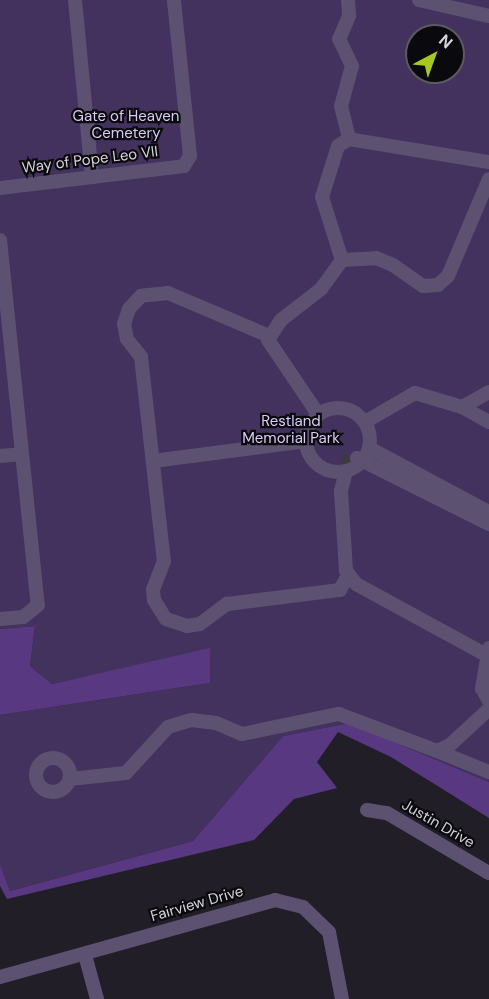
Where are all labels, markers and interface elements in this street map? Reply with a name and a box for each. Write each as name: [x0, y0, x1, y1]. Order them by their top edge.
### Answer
north arrow: [405, 24, 465, 84]
text: N: [435, 30, 457, 53]
park label: Gate of Heaven Cemetery: [73, 107, 179, 142]
street label: Way of Pope Leo VII: [21, 143, 159, 177]
park label: Restland Memorial Park: [242, 412, 340, 447]
street label: Justin Drive: [398, 796, 478, 852]
street label: Fairview Drive: [149, 882, 245, 926]

